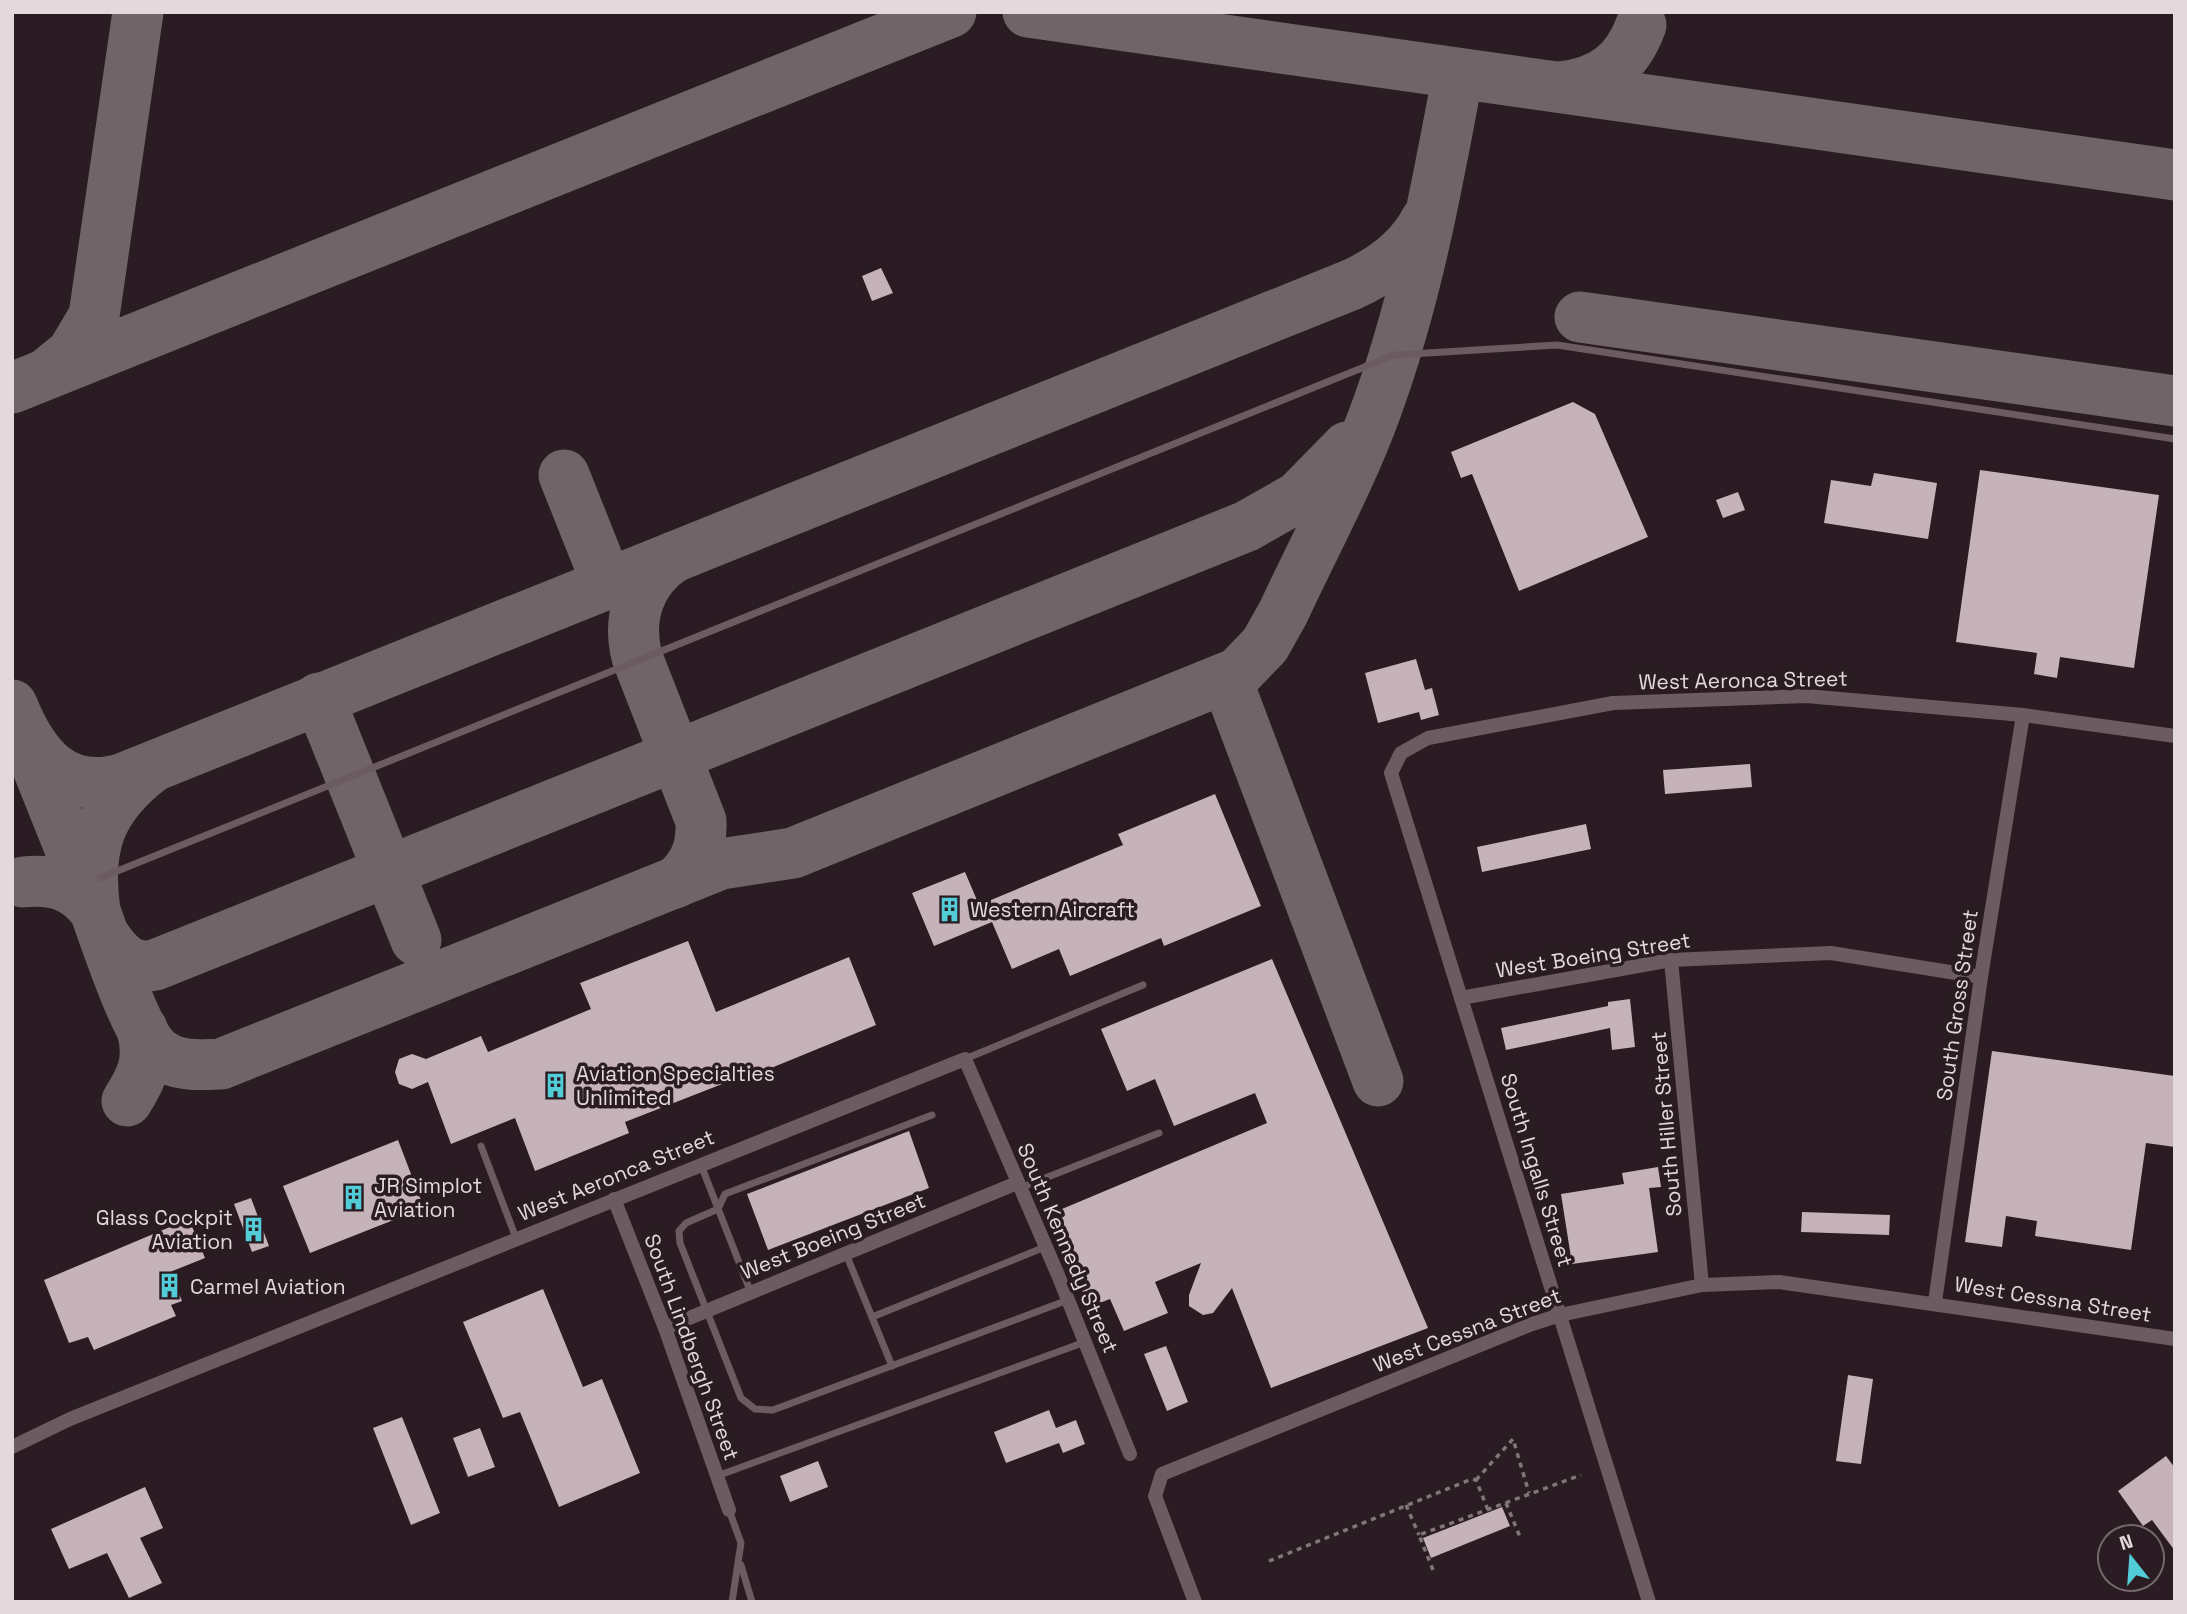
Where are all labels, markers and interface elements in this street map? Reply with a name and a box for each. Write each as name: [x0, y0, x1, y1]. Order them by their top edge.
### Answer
street label: West Aeronca Street: [1638, 665, 1848, 695]
building icon: Western Aircraft: [936, 895, 964, 923]
place label: Western Aircraft: [970, 896, 1135, 923]
street label: South Gross Street: [1930, 908, 1984, 1102]
street label: West Boeing Street: [1494, 926, 1692, 984]
street label: South Hiller Street: [1644, 1030, 1688, 1218]
place label: Aviation Specialties Unlimited: [576, 1060, 775, 1111]
street label: South Ingalls Street: [1495, 1070, 1579, 1270]
building icon: Aviation Specialties Unlimited: [542, 1071, 570, 1099]
street label: West Aeronca Street: [514, 1123, 718, 1227]
street label: South Kennedy Street: [1012, 1139, 1124, 1357]
place label: JR Simplot Aviation: [374, 1172, 482, 1223]
building icon: JR Simplot Aviation: [340, 1183, 368, 1211]
street label: West Boeing Street: [737, 1187, 929, 1285]
place label: Glass Cockpit Aviation: [96, 1204, 233, 1255]
building icon: Glass Cockpit Aviation: [239, 1215, 267, 1243]
street label: South Lindbergh Street: [638, 1230, 746, 1464]
street label: West Cessna Street: [1953, 1270, 2153, 1328]
building icon: Carmel Aviation: [156, 1272, 184, 1300]
place label: Carmel Aviation: [190, 1273, 346, 1300]
street label: West Cessna Street: [1369, 1282, 1565, 1378]
north arrow: [2096, 1523, 2166, 1593]
text: N: [2116, 1528, 2136, 1556]

